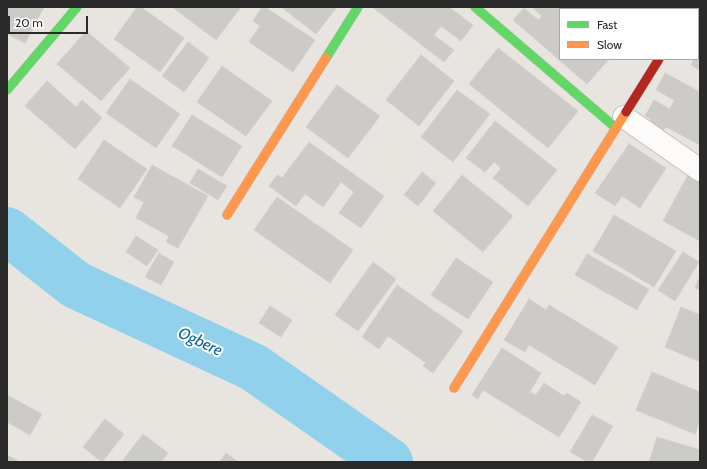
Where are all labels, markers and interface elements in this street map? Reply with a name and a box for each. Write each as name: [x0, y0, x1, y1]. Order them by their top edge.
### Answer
scale bar: [10, 8, 90, 34]
legend: [559, 8, 699, 60]
text: 20 m: [15, 15, 43, 30]
text: Fast: [597, 17, 617, 32]
text: Slow: [597, 37, 622, 52]
water label: Ogbere: [175, 323, 225, 361]

